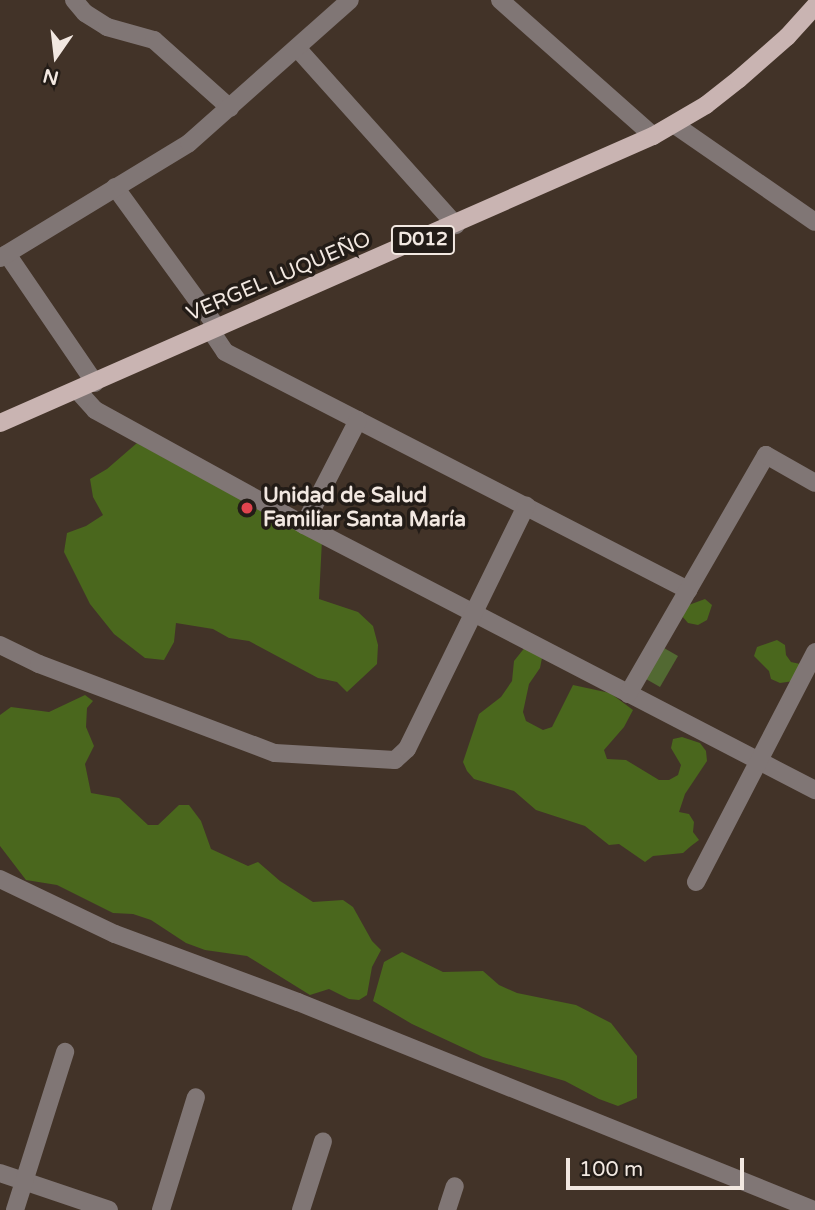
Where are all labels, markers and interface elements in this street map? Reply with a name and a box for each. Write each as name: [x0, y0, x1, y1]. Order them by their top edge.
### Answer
north arrow: [21, 21, 91, 91]
text: N: [41, 64, 61, 89]
road number: D012: [390, 224, 456, 256]
street label: VERGEL LUQUEÑO: [183, 227, 375, 327]
place label: Unidad de Salud Familiar Santa María: [263, 483, 466, 533]
marker: Unidad de Salud Familiar Santa María: [237, 498, 257, 518]
scale bar: [570, 1144, 748, 1188]
text: 100 m: [579, 1157, 643, 1182]

